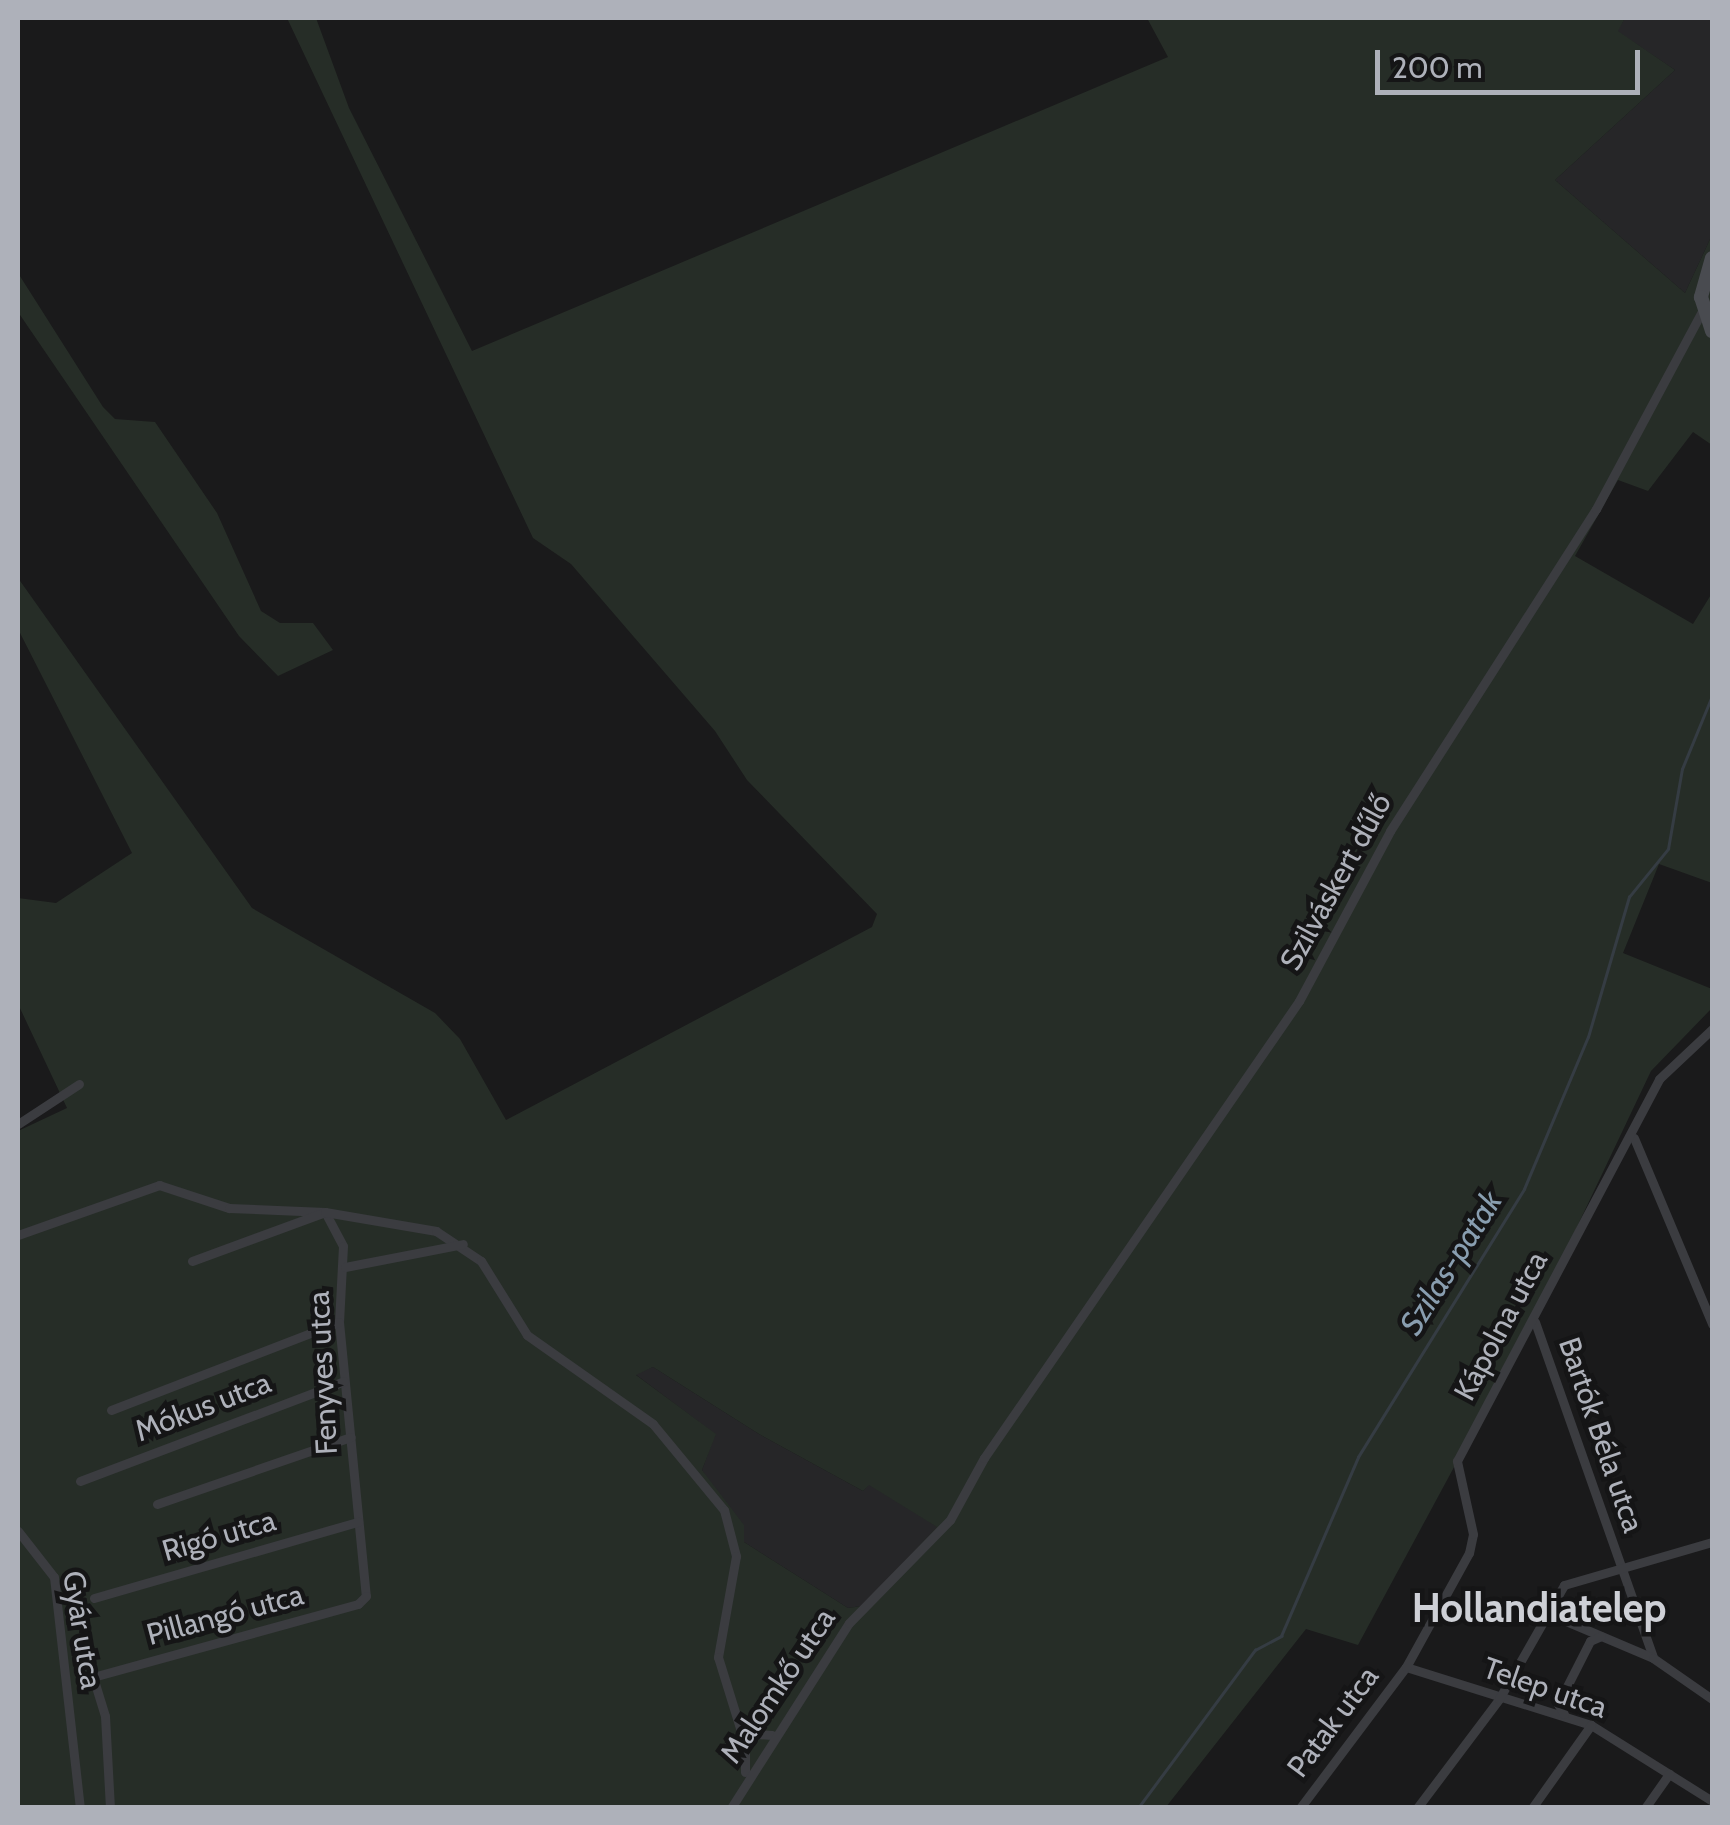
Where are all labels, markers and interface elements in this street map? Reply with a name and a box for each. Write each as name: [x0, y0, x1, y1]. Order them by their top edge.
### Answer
scale bar: [1380, 30, 1645, 92]
text: 200 m: [1392, 49, 1483, 86]
street label: Szilváskert dűlő: [1273, 787, 1399, 977]
water label: Szilas-patak: [1392, 1184, 1510, 1342]
street label: Kápolna utca: [1447, 1245, 1555, 1407]
street label: Fenyves utca: [301, 1290, 345, 1456]
street label: Bartók Béla utca: [1551, 1333, 1651, 1537]
street label: Mókus utca: [130, 1365, 276, 1449]
street label: Rigó utca: [158, 1503, 280, 1569]
street label: Gyár utca: [55, 1568, 109, 1692]
street label: Pillangó utca: [143, 1577, 307, 1653]
district label: Hollandiatelep: [1412, 1584, 1666, 1632]
street label: Malomkő utca: [713, 1602, 843, 1770]
street label: Telep utca: [1478, 1650, 1612, 1726]
street label: Patak utca: [1280, 1660, 1386, 1784]

